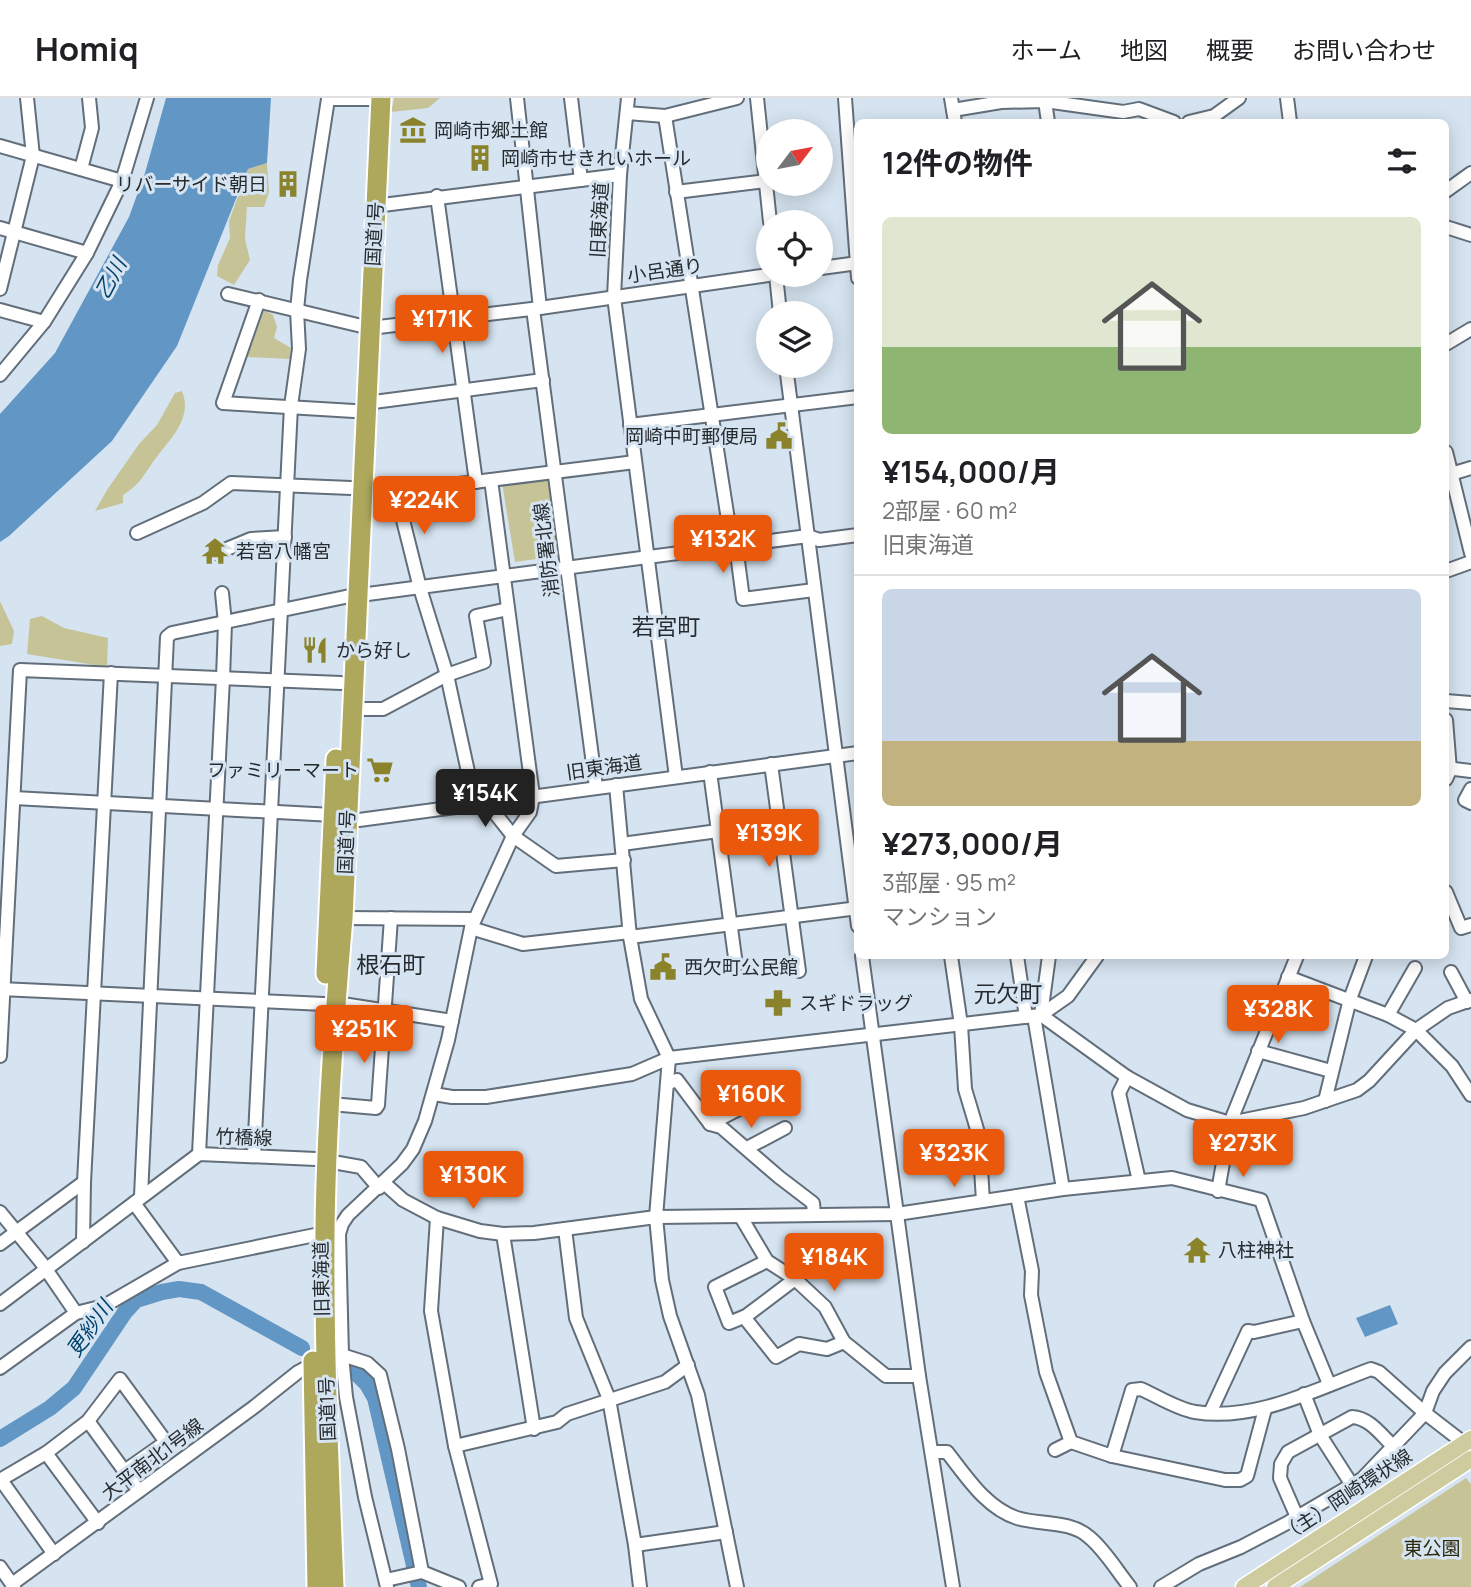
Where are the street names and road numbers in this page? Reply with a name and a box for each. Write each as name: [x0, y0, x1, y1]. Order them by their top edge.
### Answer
street label: 旧東海道: [584, 181, 614, 259]
street label: 国道1号: [359, 201, 389, 267]
street label: 小呂通り: [626, 252, 704, 288]
street label: 消防署北線: [527, 501, 565, 599]
street label: 旧東海道: [565, 749, 643, 785]
street label: 国道1号: [332, 809, 360, 875]
street label: 竹橋線: [215, 1123, 273, 1151]
street label: 旧東海道: [307, 1241, 335, 1317]
street label: 国道1号: [313, 1376, 341, 1442]
street label: 大平南北1号線: [96, 1412, 208, 1506]
street label: （主）岡崎環状線: [1275, 1443, 1417, 1547]

